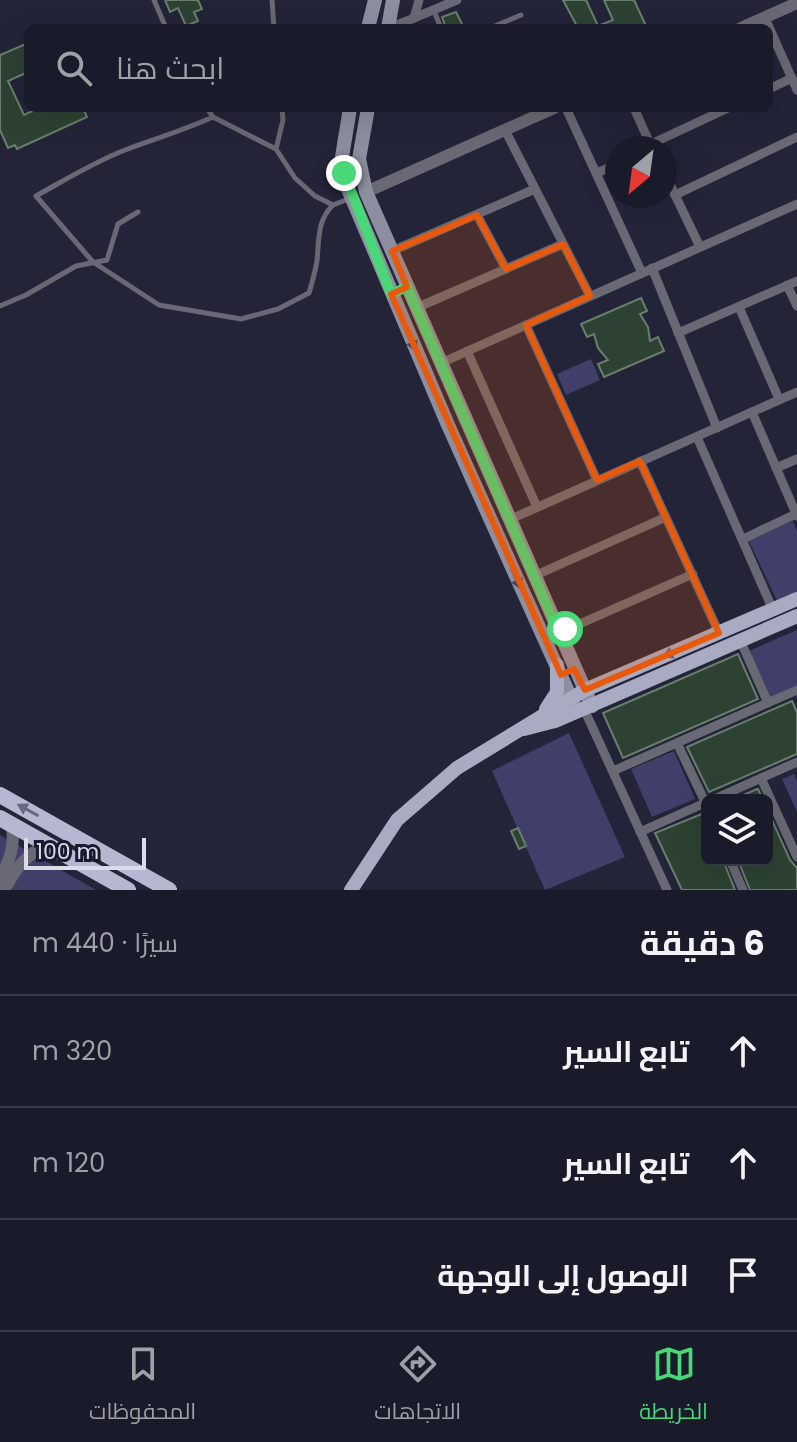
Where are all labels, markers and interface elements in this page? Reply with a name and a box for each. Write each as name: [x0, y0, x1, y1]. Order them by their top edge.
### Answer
search box: [24, 24, 773, 112]
icon: search: [52, 46, 96, 90]
text: ابحث هنا: [116, 47, 224, 90]
north arrow: [605, 136, 677, 208]
route end: [326, 155, 362, 191]
one-way arrow: [405, 328, 418, 352]
one-way arrow: [509, 566, 523, 590]
route start: [547, 611, 583, 647]
one-way arrow: [662, 645, 686, 658]
map controls: [701, 794, 773, 866]
button: layers: [701, 794, 773, 866]
one-way arrow: [16, 803, 39, 817]
scale bar: [24, 834, 146, 870]
text: 100 m: [36, 836, 99, 867]
text: 6 دقيقة: [640, 919, 765, 967]
text: سيرًا · 440 m: [32, 925, 178, 961]
icon: ahead: [721, 1029, 765, 1073]
text: تابع السير: [563, 1030, 689, 1073]
text: 320 m: [32, 1033, 112, 1069]
icon: ahead: [721, 1141, 765, 1185]
text: تابع السير: [563, 1142, 689, 1185]
text: 120 m: [32, 1145, 105, 1181]
icon: arrive: [721, 1253, 765, 1297]
text: الوصول إلى الوجهة: [437, 1254, 689, 1297]
tab: المحفوظات: [89, 1342, 196, 1432]
tab: الاتجاهات: [374, 1342, 461, 1432]
tab: الخريطة: [639, 1342, 708, 1432]

